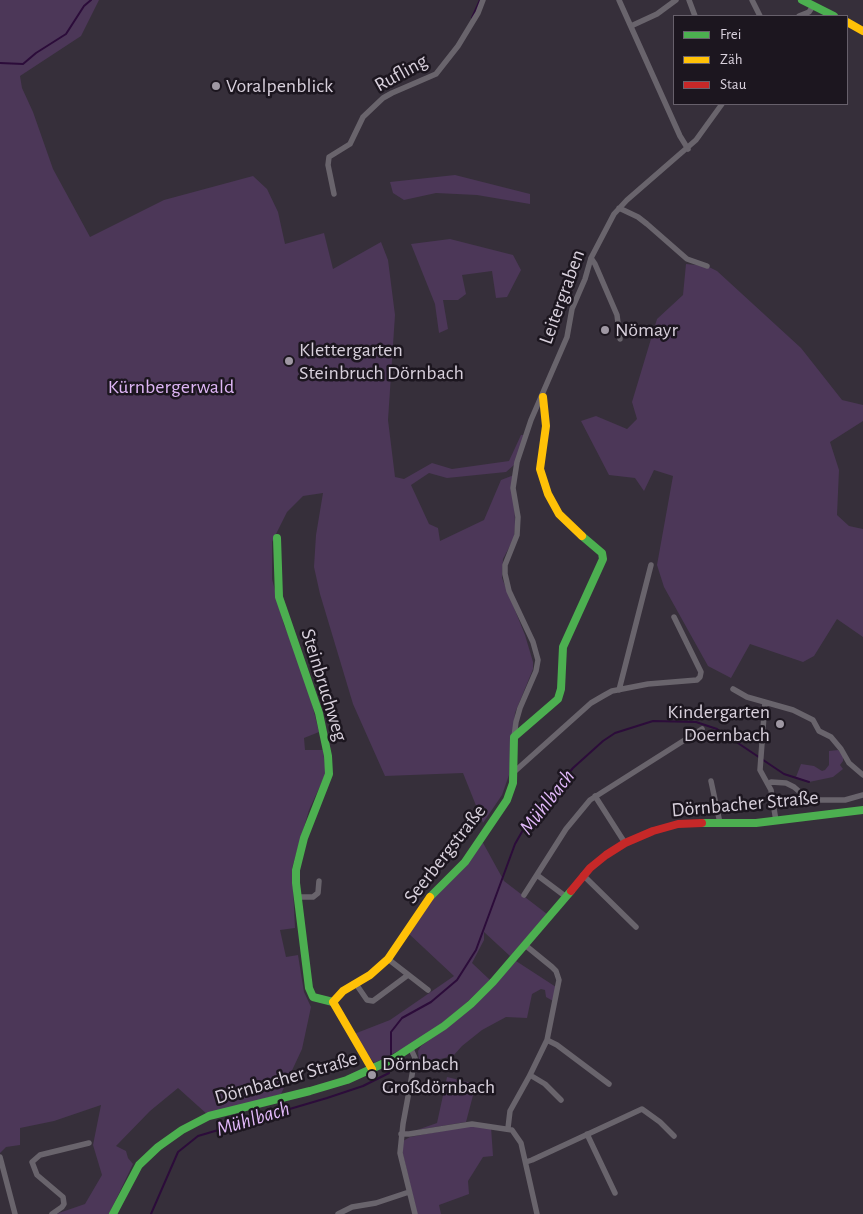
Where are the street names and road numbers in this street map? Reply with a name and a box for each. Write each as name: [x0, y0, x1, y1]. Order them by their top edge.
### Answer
street label: Rufling: [370, 49, 432, 97]
street label: Leitergraben: [534, 246, 590, 348]
street label: Steinbruchweg: [296, 626, 352, 744]
street label: Dörnbacher Straße: [670, 786, 820, 822]
street label: Seerbergstraße: [399, 800, 491, 908]
street label: Dörnbacher Straße: [212, 1046, 360, 1110]

